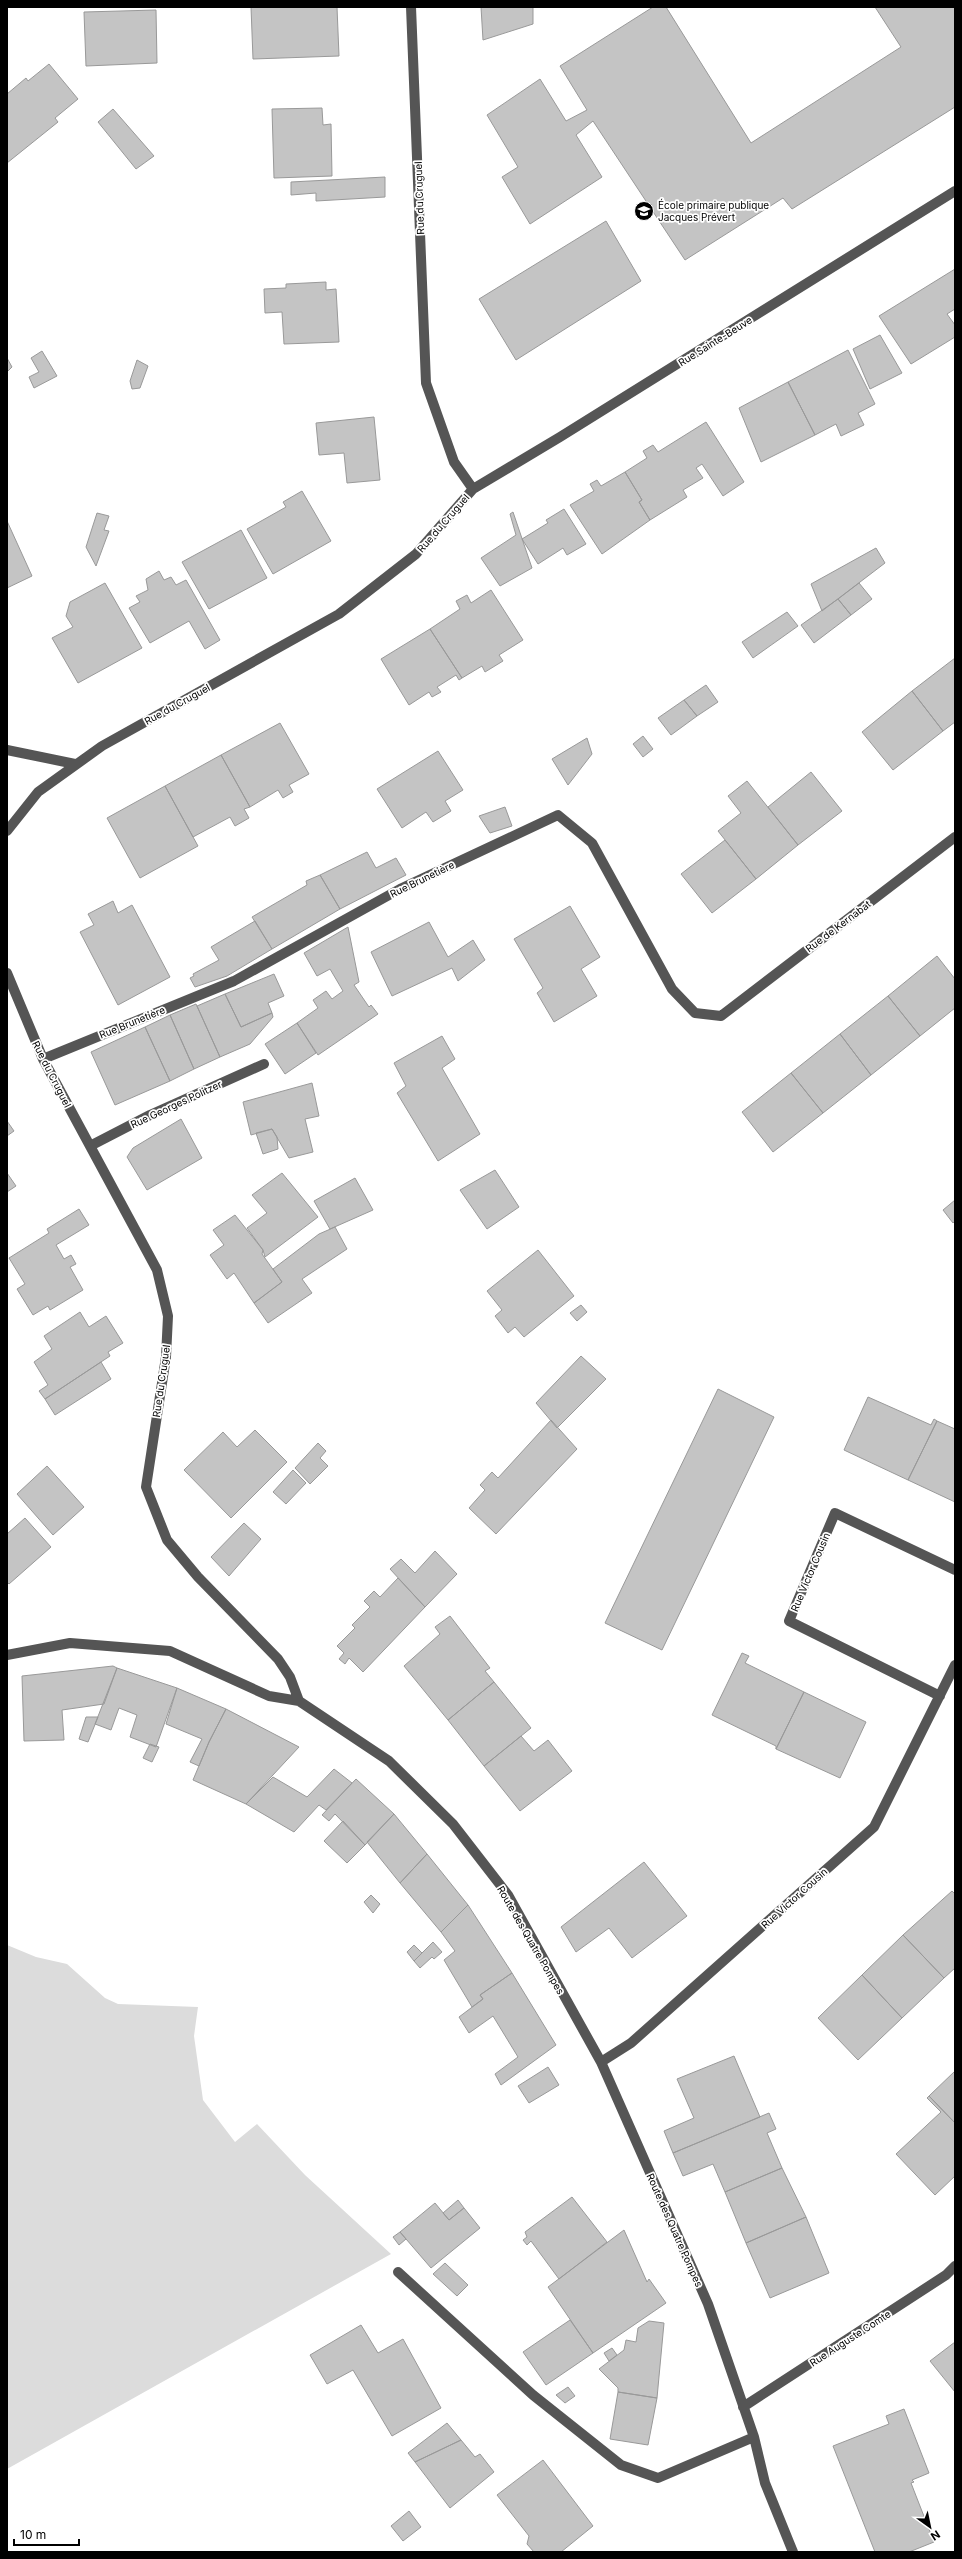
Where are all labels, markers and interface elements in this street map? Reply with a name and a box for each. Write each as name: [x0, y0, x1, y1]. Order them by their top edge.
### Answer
street label: Rue du Cruguel: [412, 161, 426, 235]
place label: École primaire publique Jacques Prévert: [658, 198, 769, 223]
school or university icon: École primaire publique Jacques Prévert: [633, 200, 655, 222]
street label: Rue Sainte-Beuve: [676, 313, 754, 368]
street label: Rue du Cruguel: [414, 491, 472, 555]
street label: Rue du Cruguel: [142, 681, 212, 727]
street label: Rue Brunetière: [388, 858, 456, 900]
street label: Rue de Kernabat: [803, 897, 874, 954]
street label: Rue Brunetière: [97, 1003, 167, 1041]
street label: Rue du Cruguel: [30, 1039, 74, 1109]
street label: Rue Georges Politzer: [128, 1077, 224, 1130]
street label: Rue du Cruguel: [150, 1344, 172, 1418]
street label: Rue Victor Cousin: [788, 1531, 832, 1613]
street label: Rue Victor Cousin: [759, 1865, 830, 1931]
street label: Route des Quatre Pompes: [495, 1884, 567, 1996]
street label: Route des Quatre Pompes: [644, 2171, 706, 2289]
street label: Rue Auguste Comte: [807, 2307, 893, 2369]
north arrow: [910, 2507, 950, 2547]
scale bar: [14, 2521, 79, 2547]
text: 10 m: [20, 2527, 46, 2542]
text: N: [928, 2527, 943, 2544]

